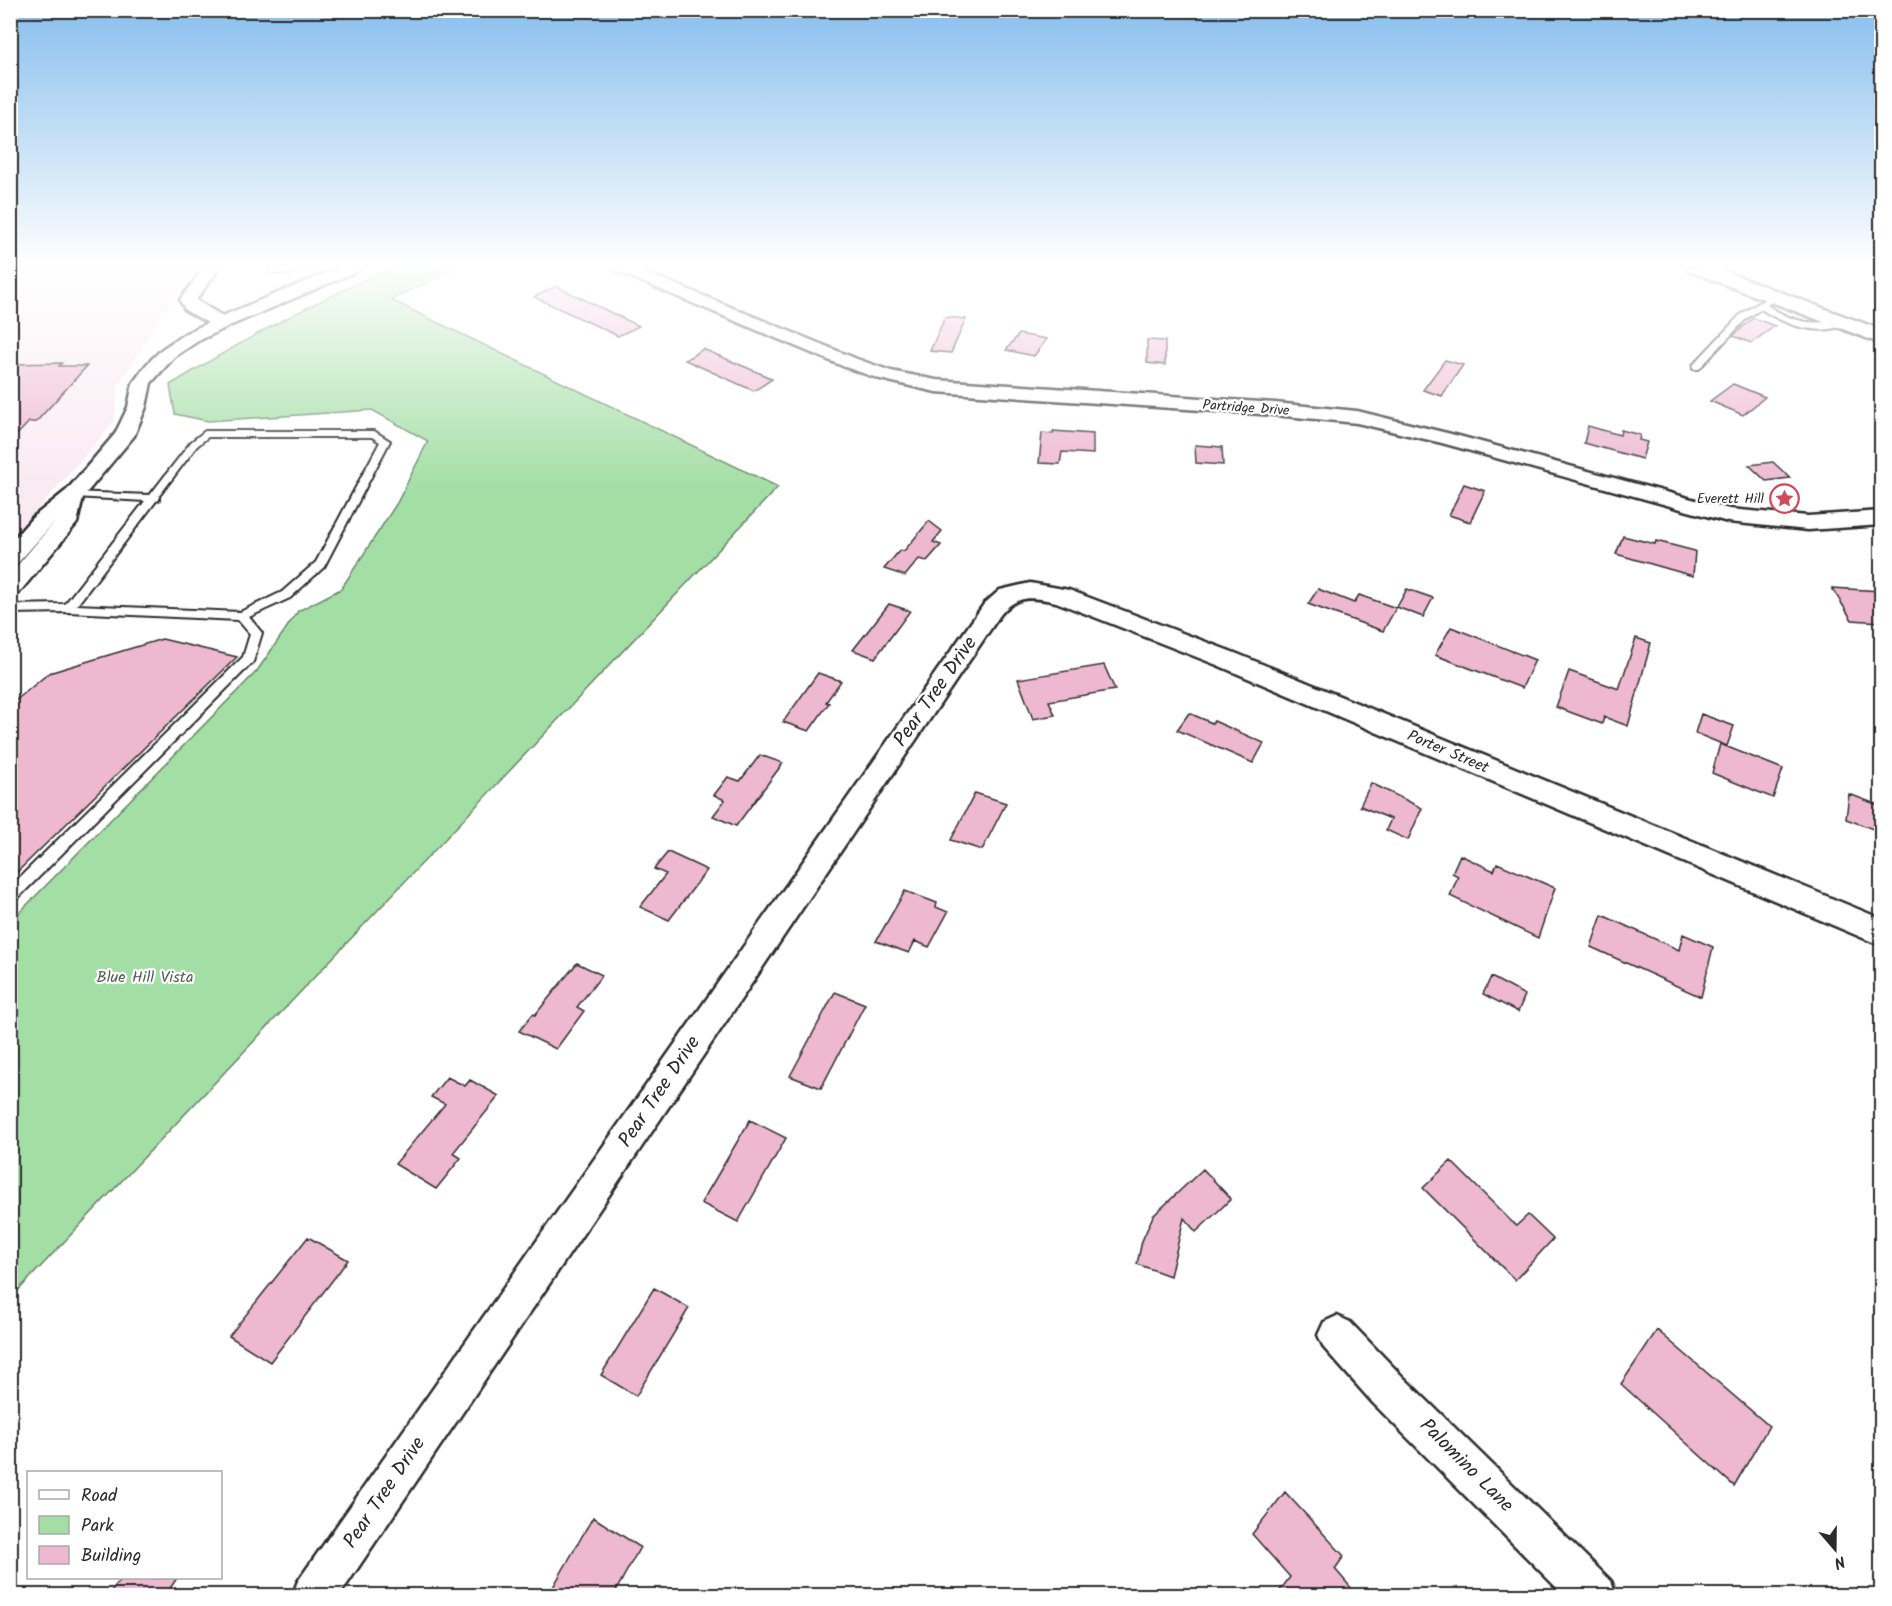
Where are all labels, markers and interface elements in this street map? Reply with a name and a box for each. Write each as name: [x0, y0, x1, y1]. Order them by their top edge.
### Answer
street label: Partridge Drive: [1202, 394, 1291, 422]
place icon: Everett Hill: [1769, 483, 1801, 515]
place label: Everett Hill: [1697, 488, 1765, 510]
street label: Pear Tree Drive: [886, 630, 986, 754]
street label: Porter Street: [1403, 724, 1494, 781]
park label: Blue Hill Vista: [96, 965, 194, 990]
street label: Pear Tree Drive: [611, 1030, 709, 1154]
street label: Palomino Lane: [1411, 1411, 1521, 1521]
street label: Pear Tree Drive: [336, 1431, 434, 1555]
legend: [27, 1471, 222, 1579]
text: Road: [81, 1482, 118, 1511]
text: Park: [81, 1512, 114, 1541]
north arrow: [1805, 1519, 1865, 1579]
text: Building: [81, 1542, 141, 1571]
text: N: [1831, 1548, 1849, 1575]

